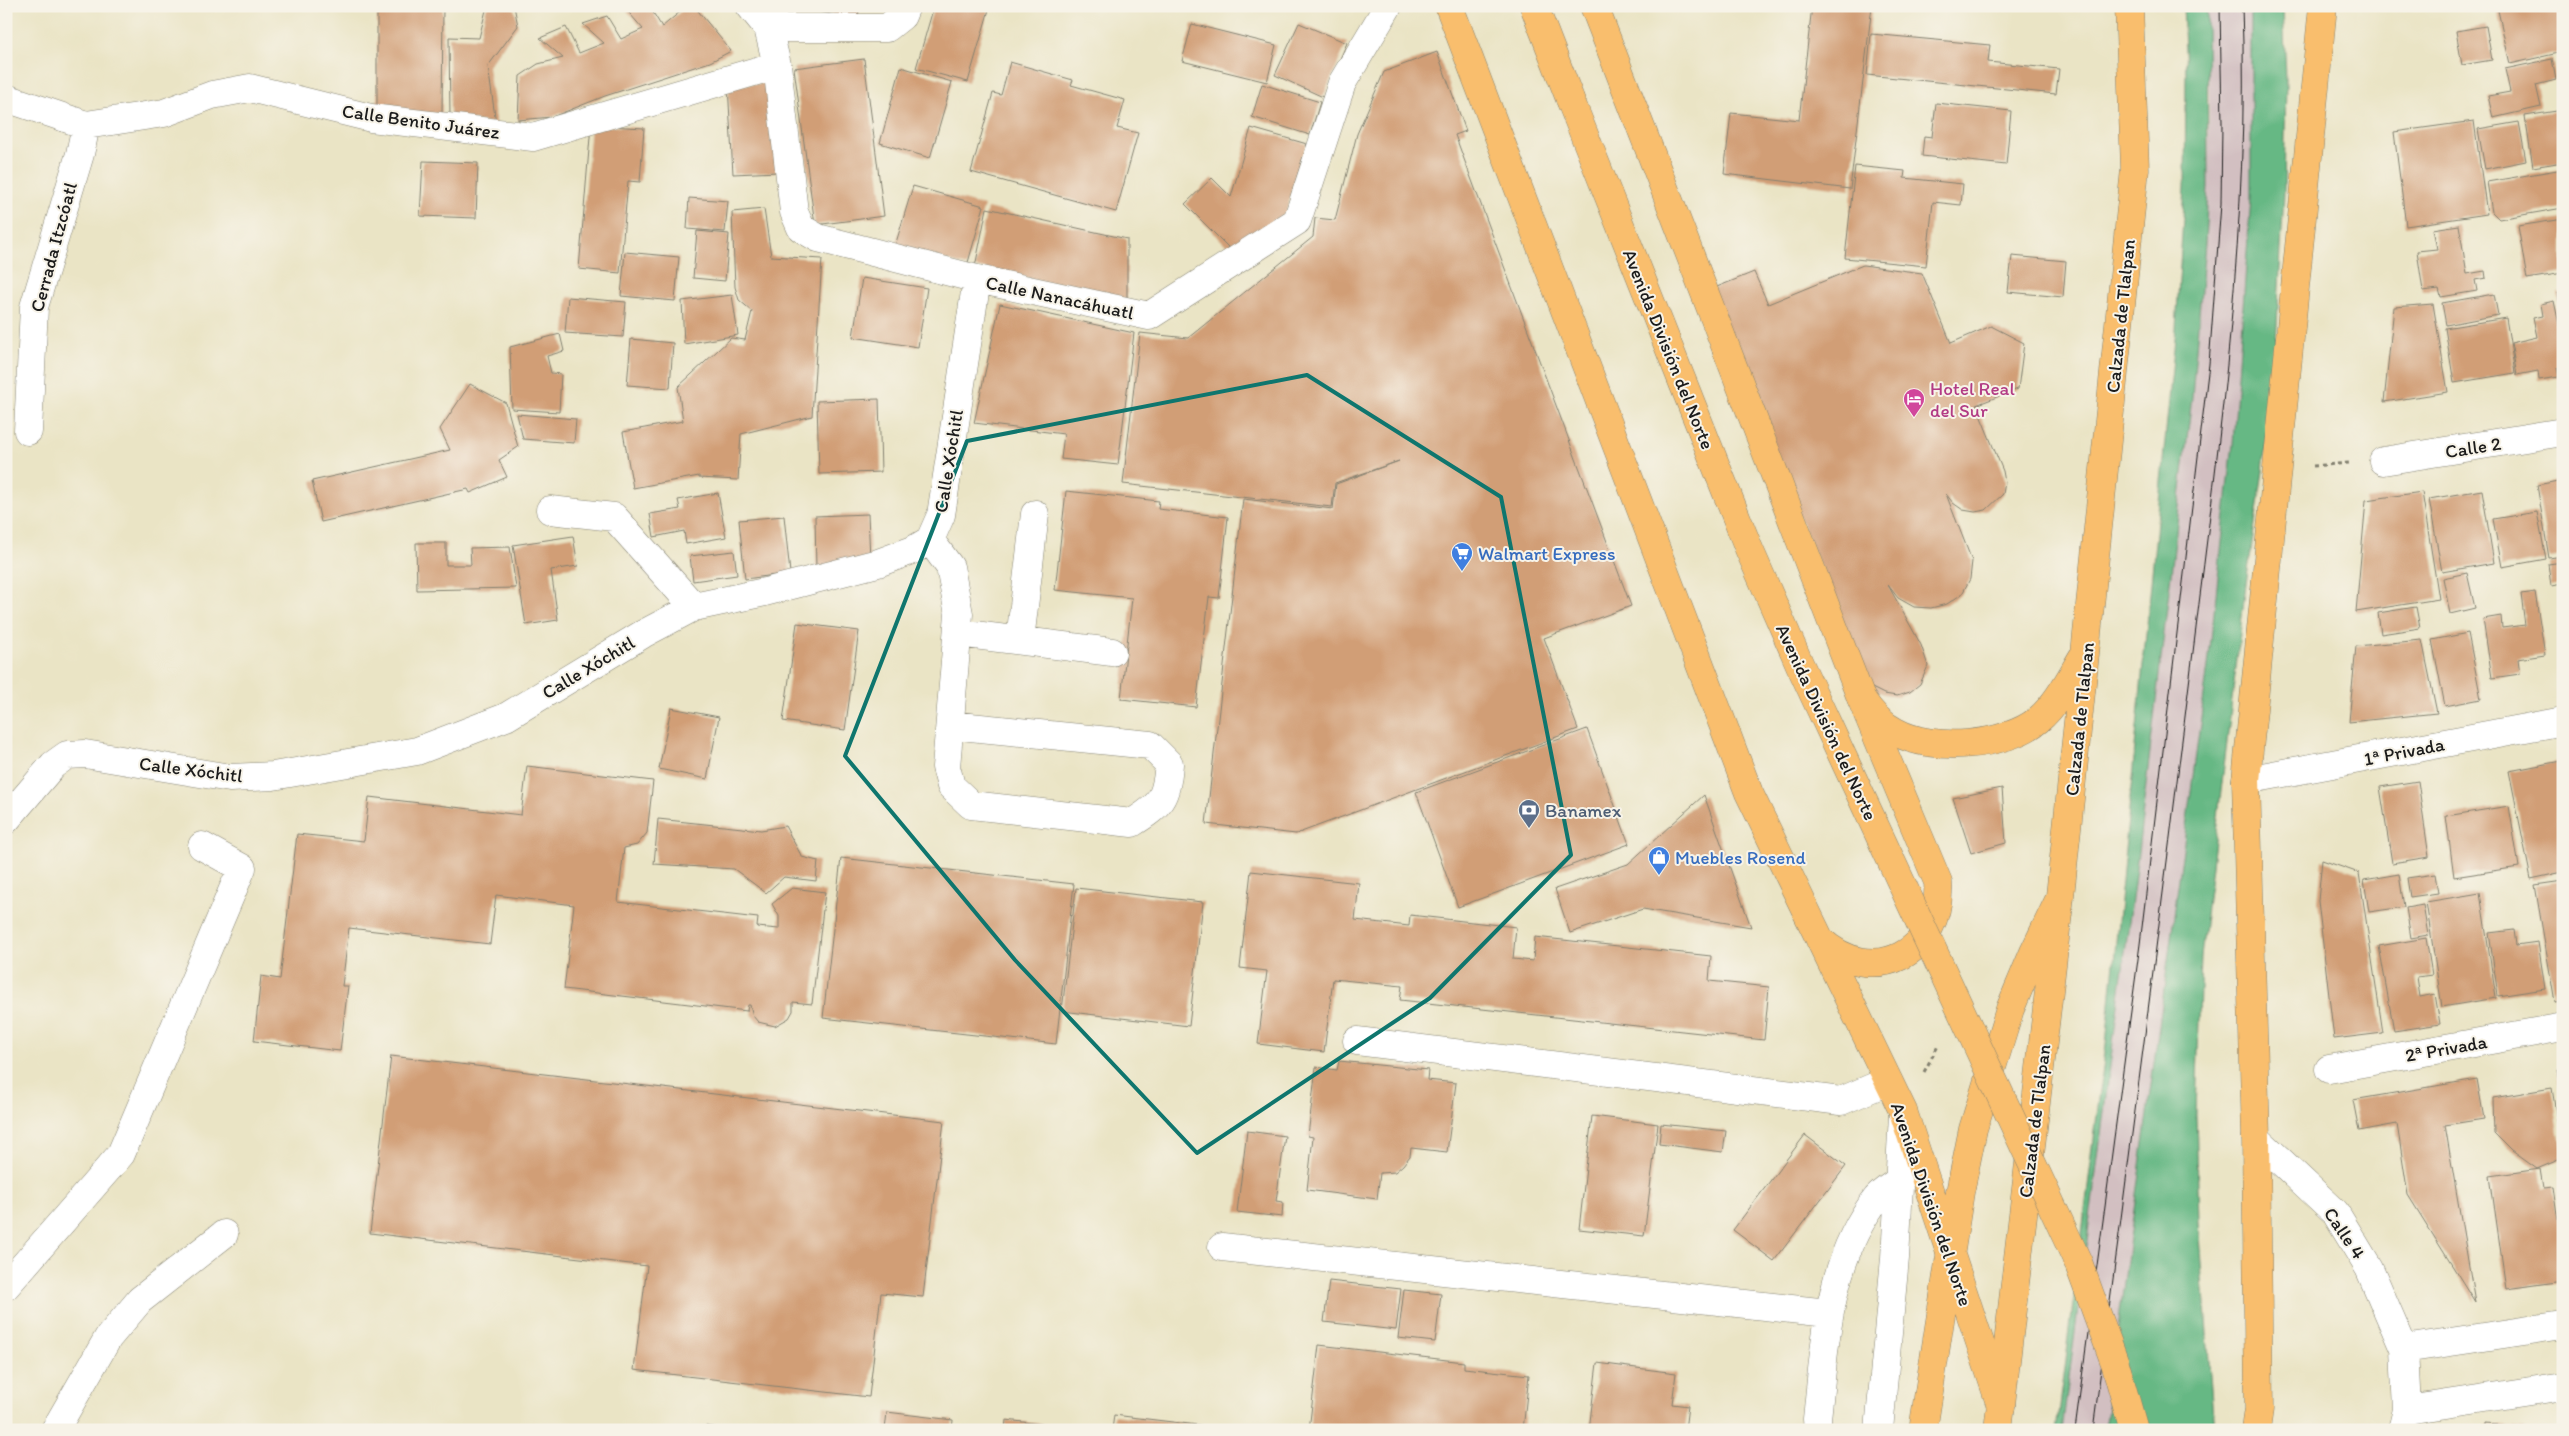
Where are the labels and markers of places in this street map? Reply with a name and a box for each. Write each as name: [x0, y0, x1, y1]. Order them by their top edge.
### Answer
place label: Hotel Real del Sur: [1930, 377, 2015, 422]
hotel icon: Hotel Real del Sur: [1902, 387, 1926, 418]
supermarket icon: Walmart Express: [1450, 541, 1474, 572]
place label: Walmart Express: [1478, 542, 1616, 565]
bank icon: Banamex: [1517, 798, 1541, 829]
place label: Banamex: [1545, 799, 1622, 822]
shop icon: Muebles Rosend: [1647, 845, 1671, 876]
place label: Muebles Rosend: [1675, 846, 1806, 869]

